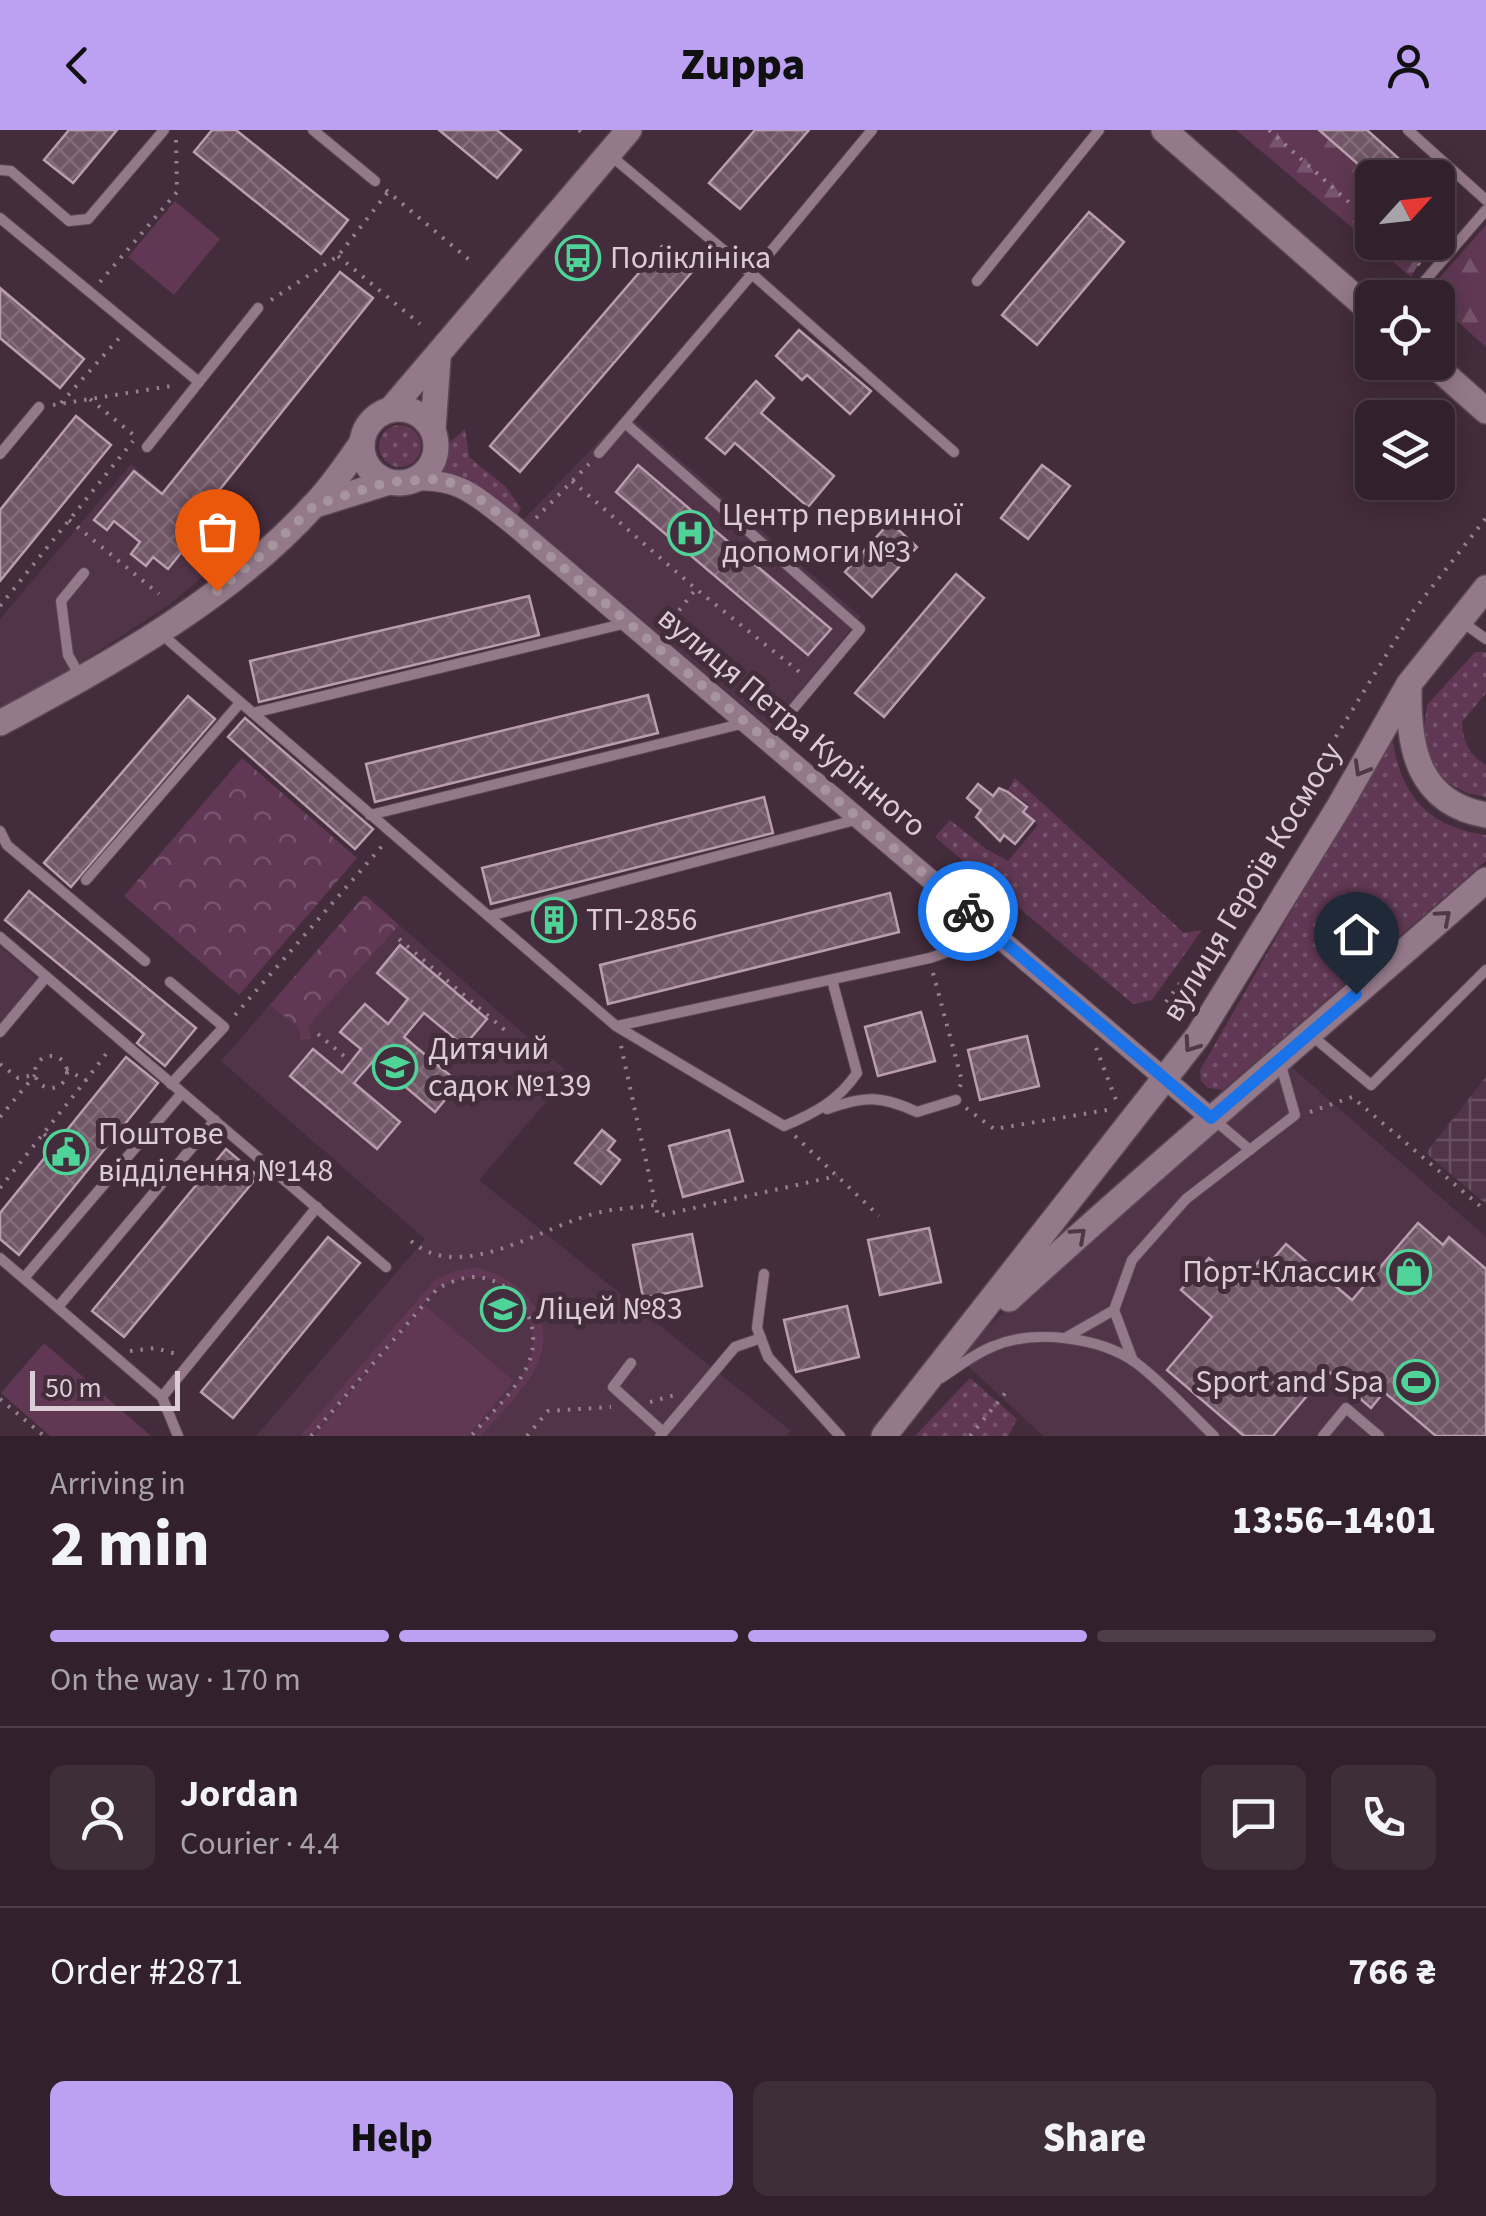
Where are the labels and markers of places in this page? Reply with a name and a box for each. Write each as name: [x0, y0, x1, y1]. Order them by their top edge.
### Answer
bus stop icon: Поліклініка: [555, 235, 601, 281]
place label: Поліклініка: [610, 235, 771, 281]
pin: [175, 489, 260, 592]
place label: Центр первинної допомоги №3: [722, 492, 963, 575]
hospital icon: Центр первинної допомоги №3: [667, 510, 713, 556]
pin: [1314, 892, 1399, 995]
building icon: ТП-2856: [531, 897, 577, 943]
place label: ТП-2856: [586, 897, 697, 943]
place label: Дитячий садок №139: [428, 1026, 591, 1109]
school or university icon: Дитячий садок №139: [372, 1044, 418, 1090]
place label: Поштове відділення №148: [98, 1111, 333, 1194]
public building icon: Поштове відділення №148: [43, 1129, 89, 1175]
place label: Порт-Классик: [1182, 1249, 1376, 1295]
shop icon: Порт-Классик: [1386, 1249, 1432, 1295]
school or university icon: Ліцей №83: [480, 1286, 526, 1332]
place label: Ліцей №83: [536, 1286, 683, 1332]
place label: Sport and Spa: [1195, 1359, 1384, 1405]
sports icon: Sport and Spa: [1393, 1359, 1439, 1405]

